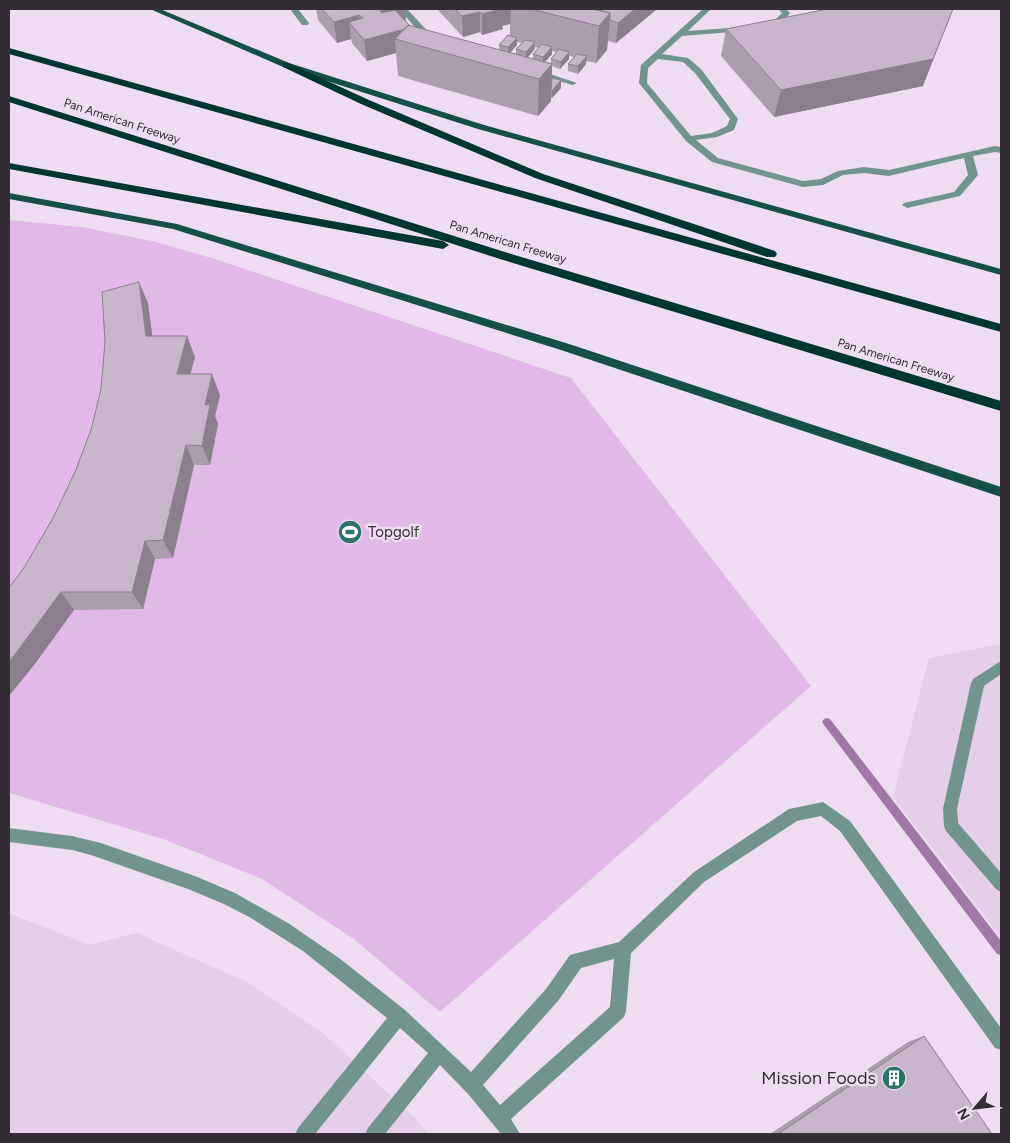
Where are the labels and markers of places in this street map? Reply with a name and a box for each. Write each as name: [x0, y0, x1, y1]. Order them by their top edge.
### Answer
sports icon: Topgolf: [337, 519, 363, 545]
place label: Topgolf: [368, 523, 420, 541]
building icon: Mission Foods: [881, 1065, 907, 1091]
place label: Mission Foods: [761, 1067, 876, 1089]

